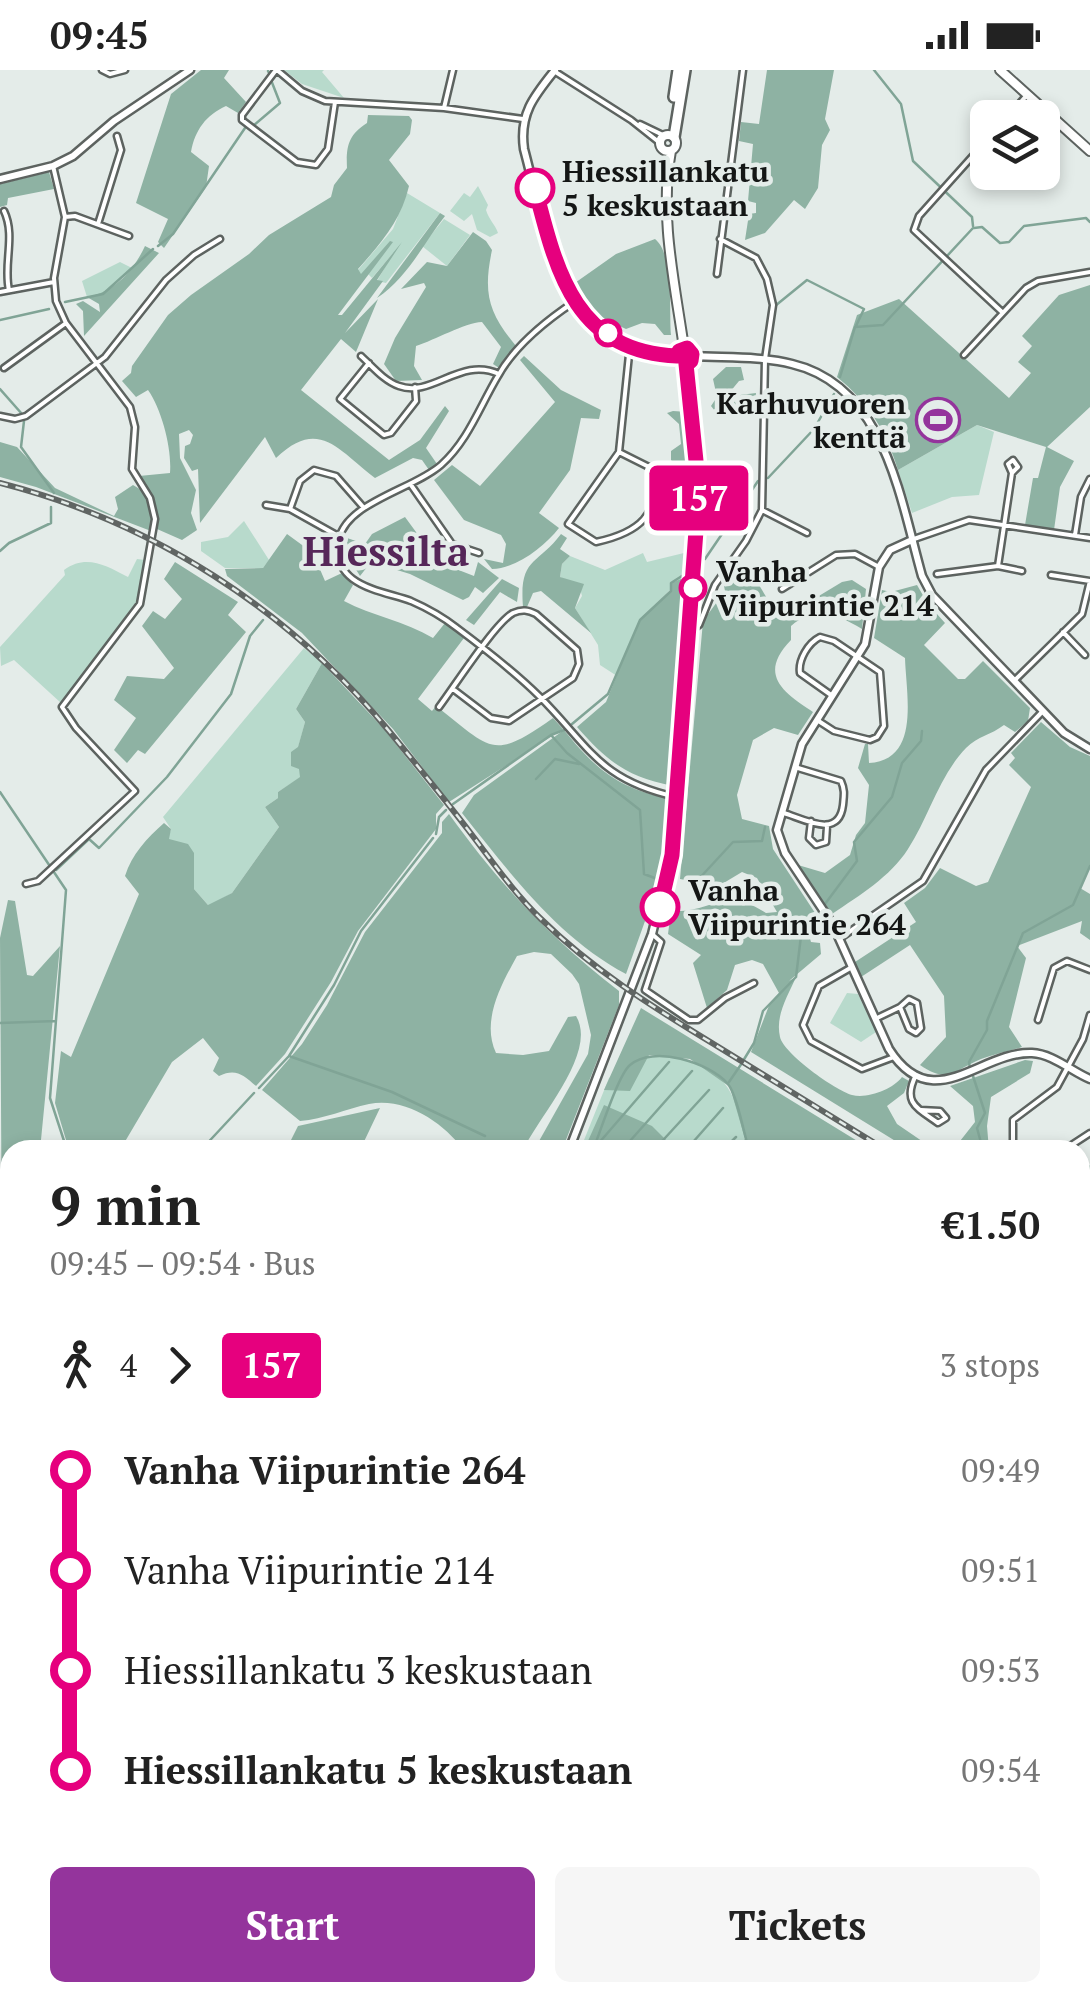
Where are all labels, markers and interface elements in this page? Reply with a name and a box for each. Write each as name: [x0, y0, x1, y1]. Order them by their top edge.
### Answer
text: 09:45: [50, 10, 149, 60]
map controls: [970, 100, 1060, 190]
button: layers: [970, 100, 1060, 190]
place label: Hiessillankatu 5 keskustaan: [562, 151, 769, 225]
marker: Hiessillankatu 5 keskustaan: [516, 169, 554, 207]
unlabelled marker: [595, 320, 621, 346]
place label: Karhuvuoren kenttä: [716, 383, 906, 457]
sports icon: Karhuvuoren kenttä: [915, 397, 961, 443]
line badge: 157: [642, 466, 756, 530]
text: 157: [669, 475, 729, 521]
district label: Hiessilta: [303, 524, 469, 577]
place label: Vanha Viipurintie 214: [716, 551, 934, 625]
marker: Vanha Viipurintie 214: [680, 575, 706, 601]
place label: Vanha Viipurintie 264: [688, 870, 906, 944]
marker: Vanha Viipurintie 264: [641, 888, 679, 926]
text: 9 min: [50, 1168, 200, 1241]
text: €1.50: [943, 1200, 1040, 1250]
text: 09:45 – 09:54 · Bus: [50, 1242, 316, 1284]
icon: walk: [50, 1338, 105, 1393]
icon: forward: [152, 1338, 207, 1393]
text: 157: [242, 1342, 301, 1388]
text: 4: [120, 1344, 137, 1386]
text: 3 stops: [940, 1344, 1040, 1386]
text: Vanha Viipurintie 264: [124, 1445, 526, 1495]
text: 09:49: [961, 1449, 1040, 1491]
text: Vanha Viipurintie 214: [124, 1545, 494, 1595]
text: 09:51: [961, 1549, 1040, 1591]
text: Hiessillankatu 3 keskustaan: [124, 1645, 592, 1695]
text: 09:53: [961, 1649, 1040, 1691]
text: Hiessillankatu 5 keskustaan: [124, 1745, 632, 1795]
text: 09:54: [961, 1749, 1040, 1791]
button: Start: [50, 1867, 535, 1982]
button: Tickets: [555, 1867, 1040, 1982]

